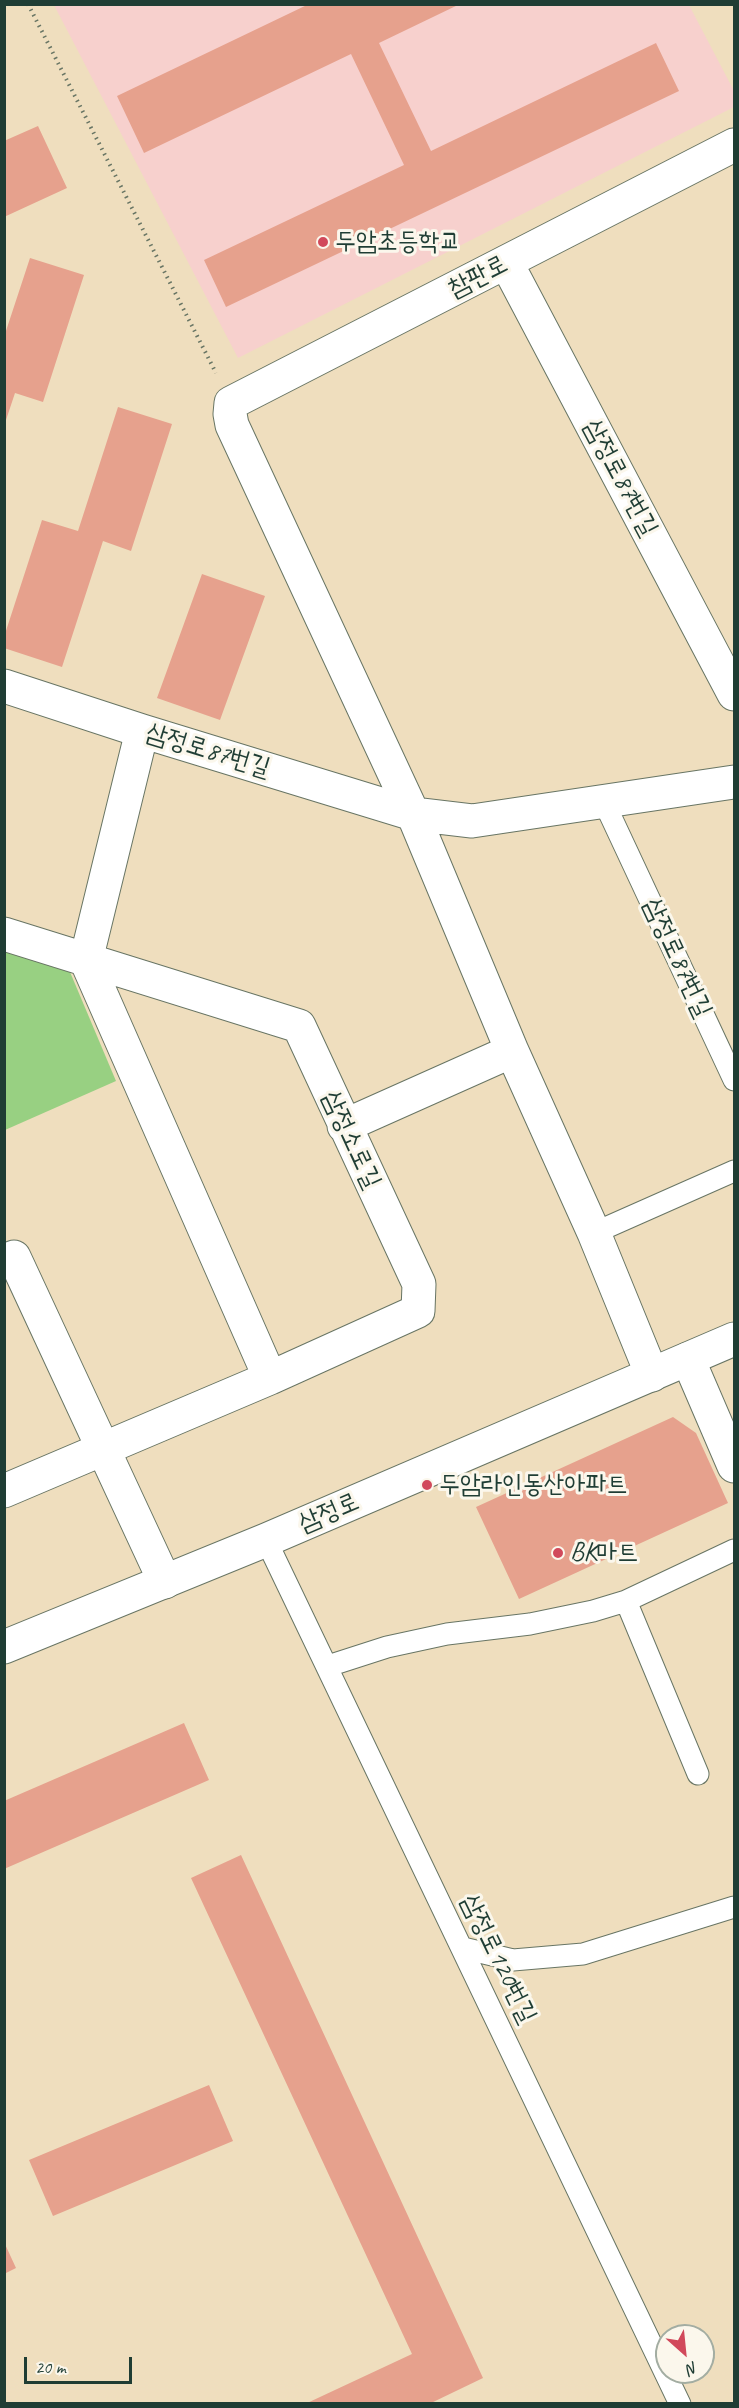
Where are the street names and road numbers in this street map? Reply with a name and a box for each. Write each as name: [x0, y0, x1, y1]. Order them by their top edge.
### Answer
street label: 참판로: [443, 249, 513, 305]
street label: 삼정로87번길: [576, 414, 664, 542]
street label: 삼정로87번길: [142, 717, 274, 785]
street label: 삼정로87번길: [636, 893, 718, 1023]
street label: 삼정소로길: [315, 1086, 387, 1194]
street label: 삼정로: [294, 1486, 364, 1540]
street label: 삼정로120번길: [453, 1889, 543, 2029]

